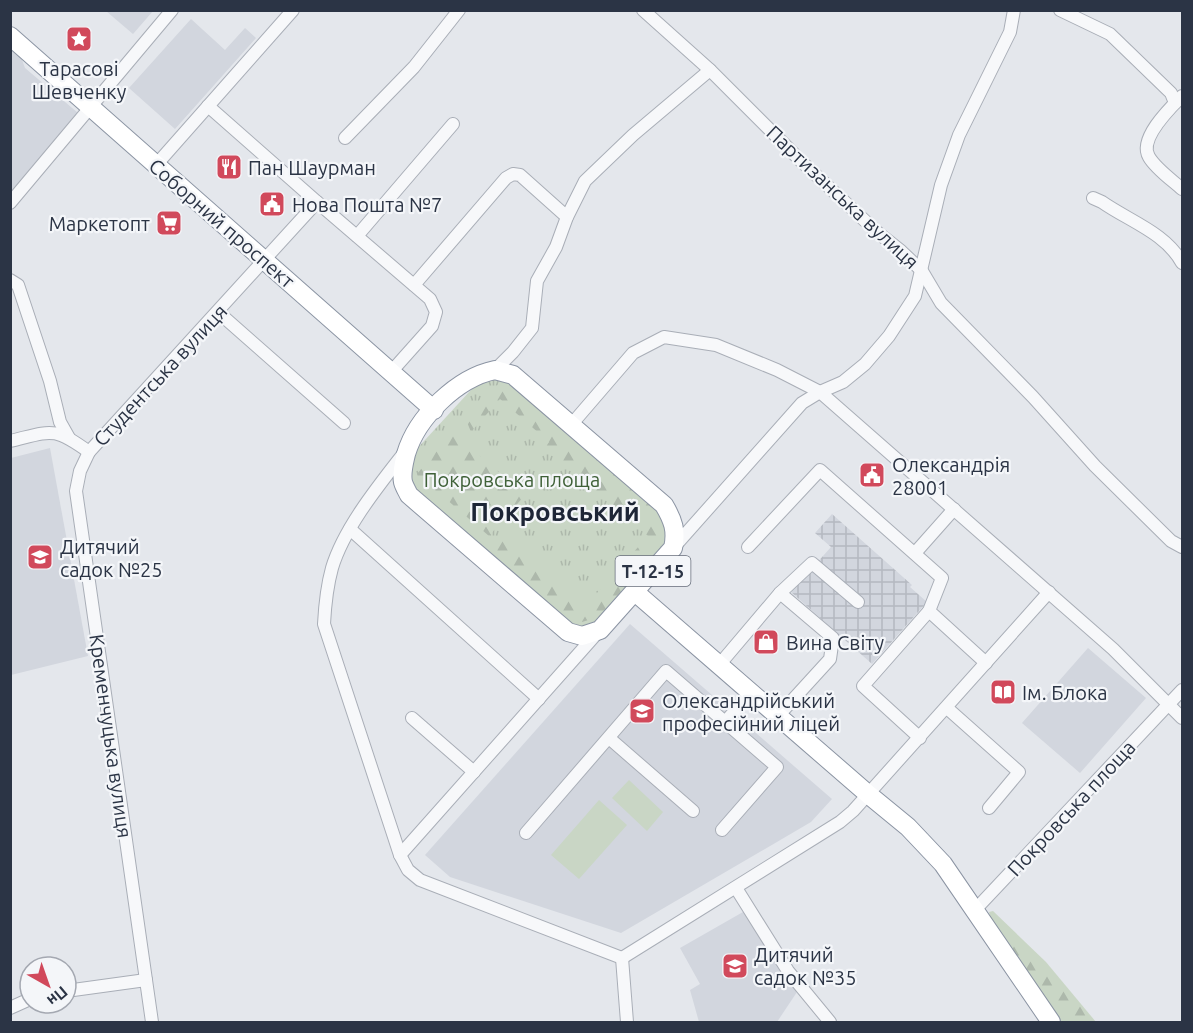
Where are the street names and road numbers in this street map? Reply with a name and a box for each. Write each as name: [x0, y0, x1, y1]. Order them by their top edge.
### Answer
street label: Партизанська вулиця: [762, 121, 924, 273]
street label: Соборний проспект: [145, 154, 299, 292]
street label: Студентська вулиця: [89, 300, 231, 450]
road number: Т-12-15: [616, 556, 690, 586]
street label: Кременчуцька вулиця: [85, 633, 137, 839]
street label: Покровська площа: [1002, 736, 1140, 880]

